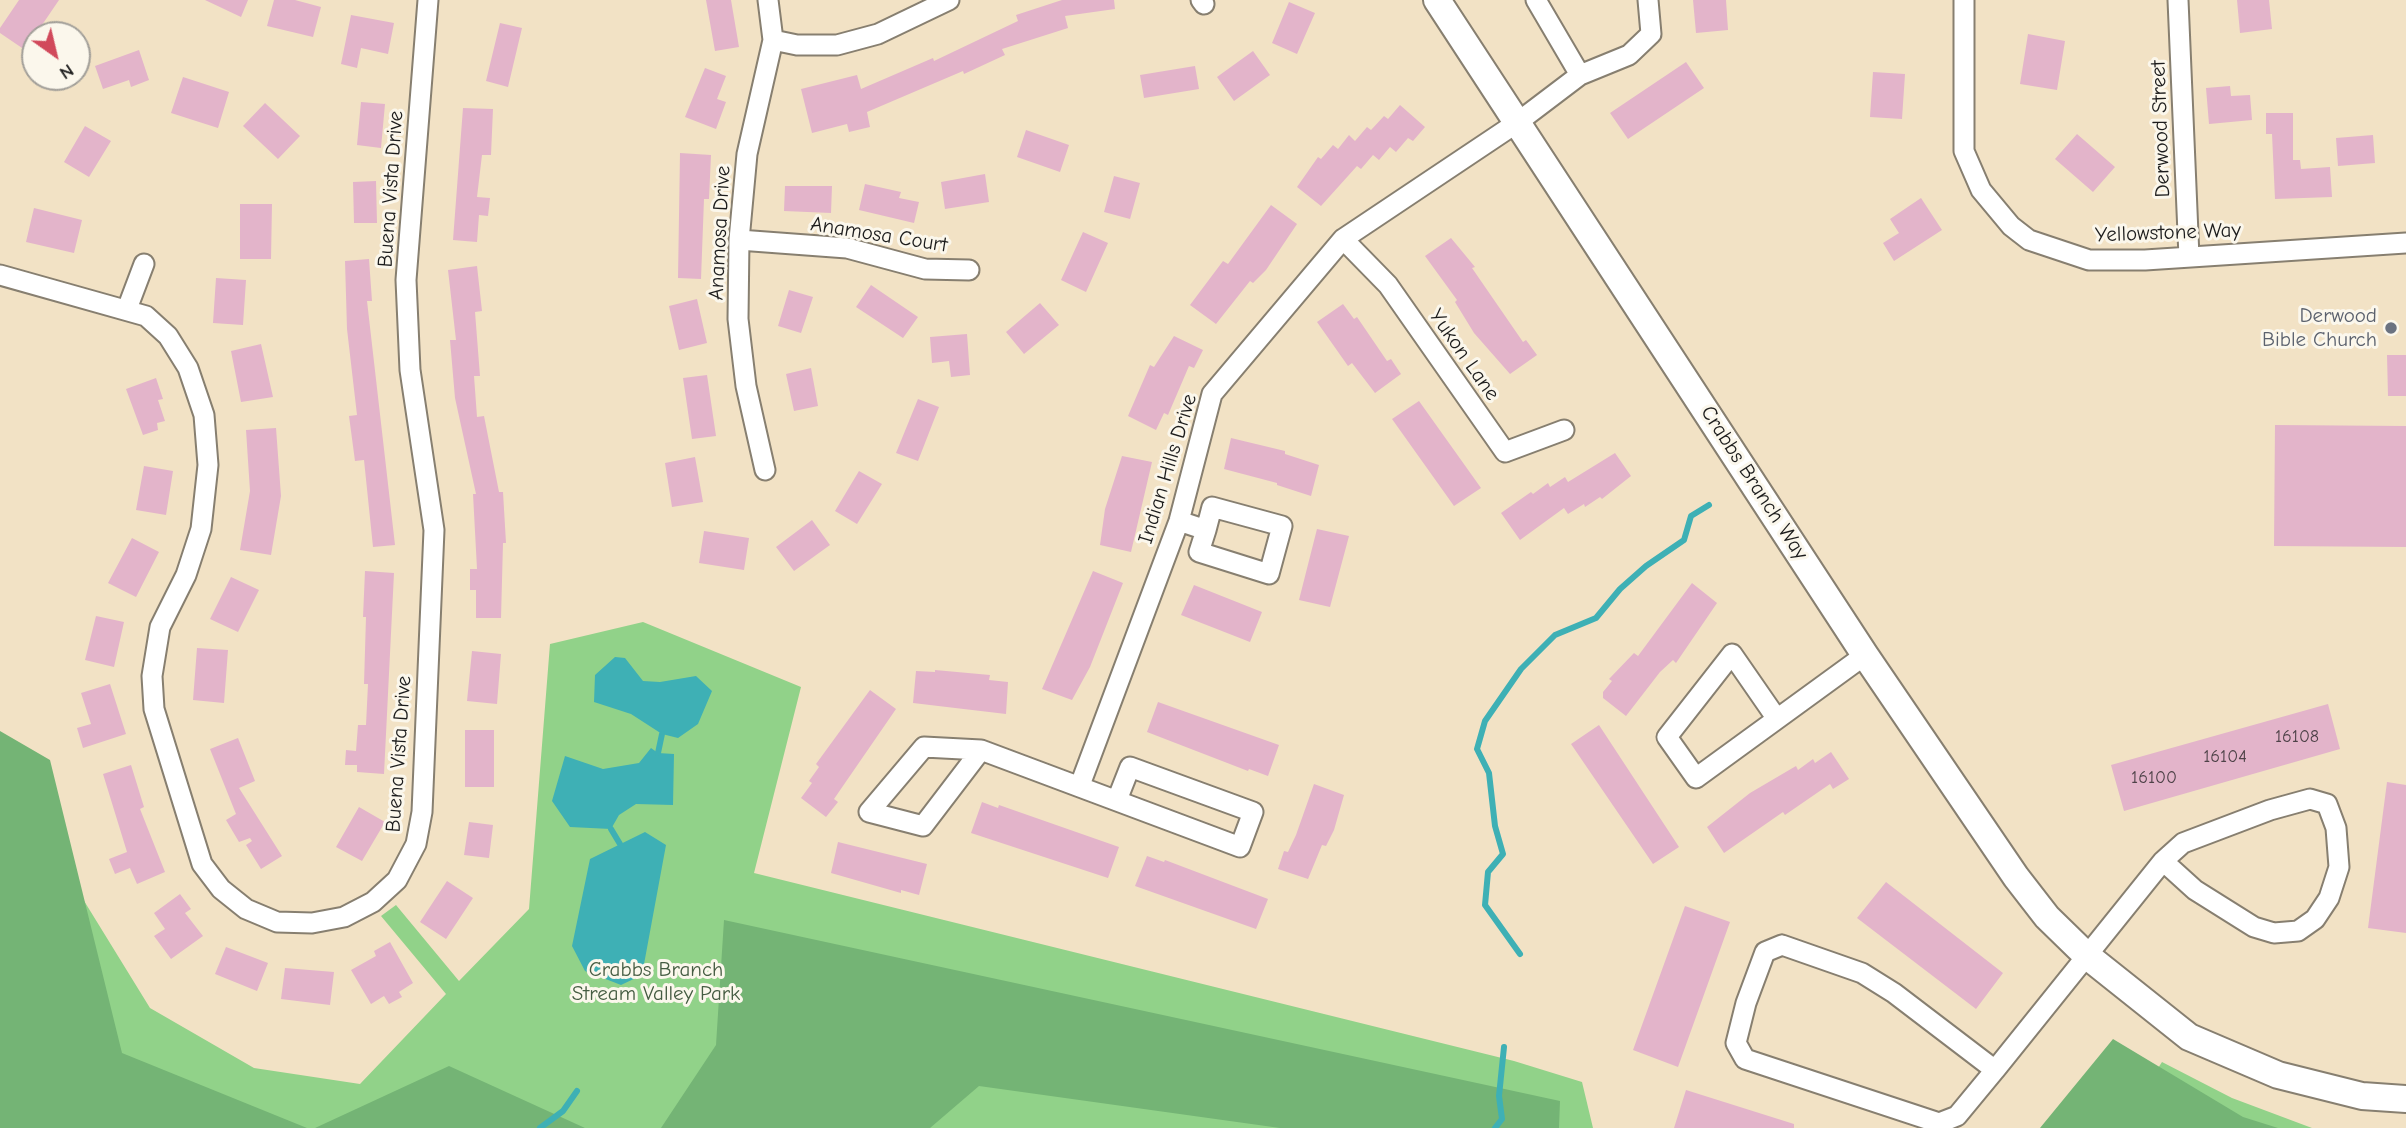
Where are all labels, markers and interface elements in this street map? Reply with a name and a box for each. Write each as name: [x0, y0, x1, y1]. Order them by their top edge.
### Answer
north arrow: [21, 21, 91, 91]
text: N: [55, 59, 78, 84]
street label: Derwood Street: [2146, 60, 2176, 198]
street label: Buena Vista Drive: [373, 110, 409, 268]
street label: Anamosa Drive: [704, 165, 736, 301]
street label: Anamosa Court: [809, 212, 949, 258]
street label: Yellowstone Way: [2095, 218, 2241, 248]
place label: Derwood Bible Church: [2262, 303, 2377, 353]
street label: Yukon Lane: [1423, 304, 1505, 406]
marker: Derwood Bible Church: [2383, 320, 2399, 336]
street label: Indian Hills Drive: [1133, 391, 1203, 547]
street label: Crabbs Branch Way: [1695, 401, 1813, 565]
street label: Buena Vista Drive: [381, 675, 417, 833]
house number: 16108: [2275, 726, 2319, 748]
house number: 16104: [2203, 746, 2247, 768]
house number: 16100: [2131, 767, 2177, 789]
park label: Crabbs Branch Stream Valley Park: [572, 957, 740, 1007]

